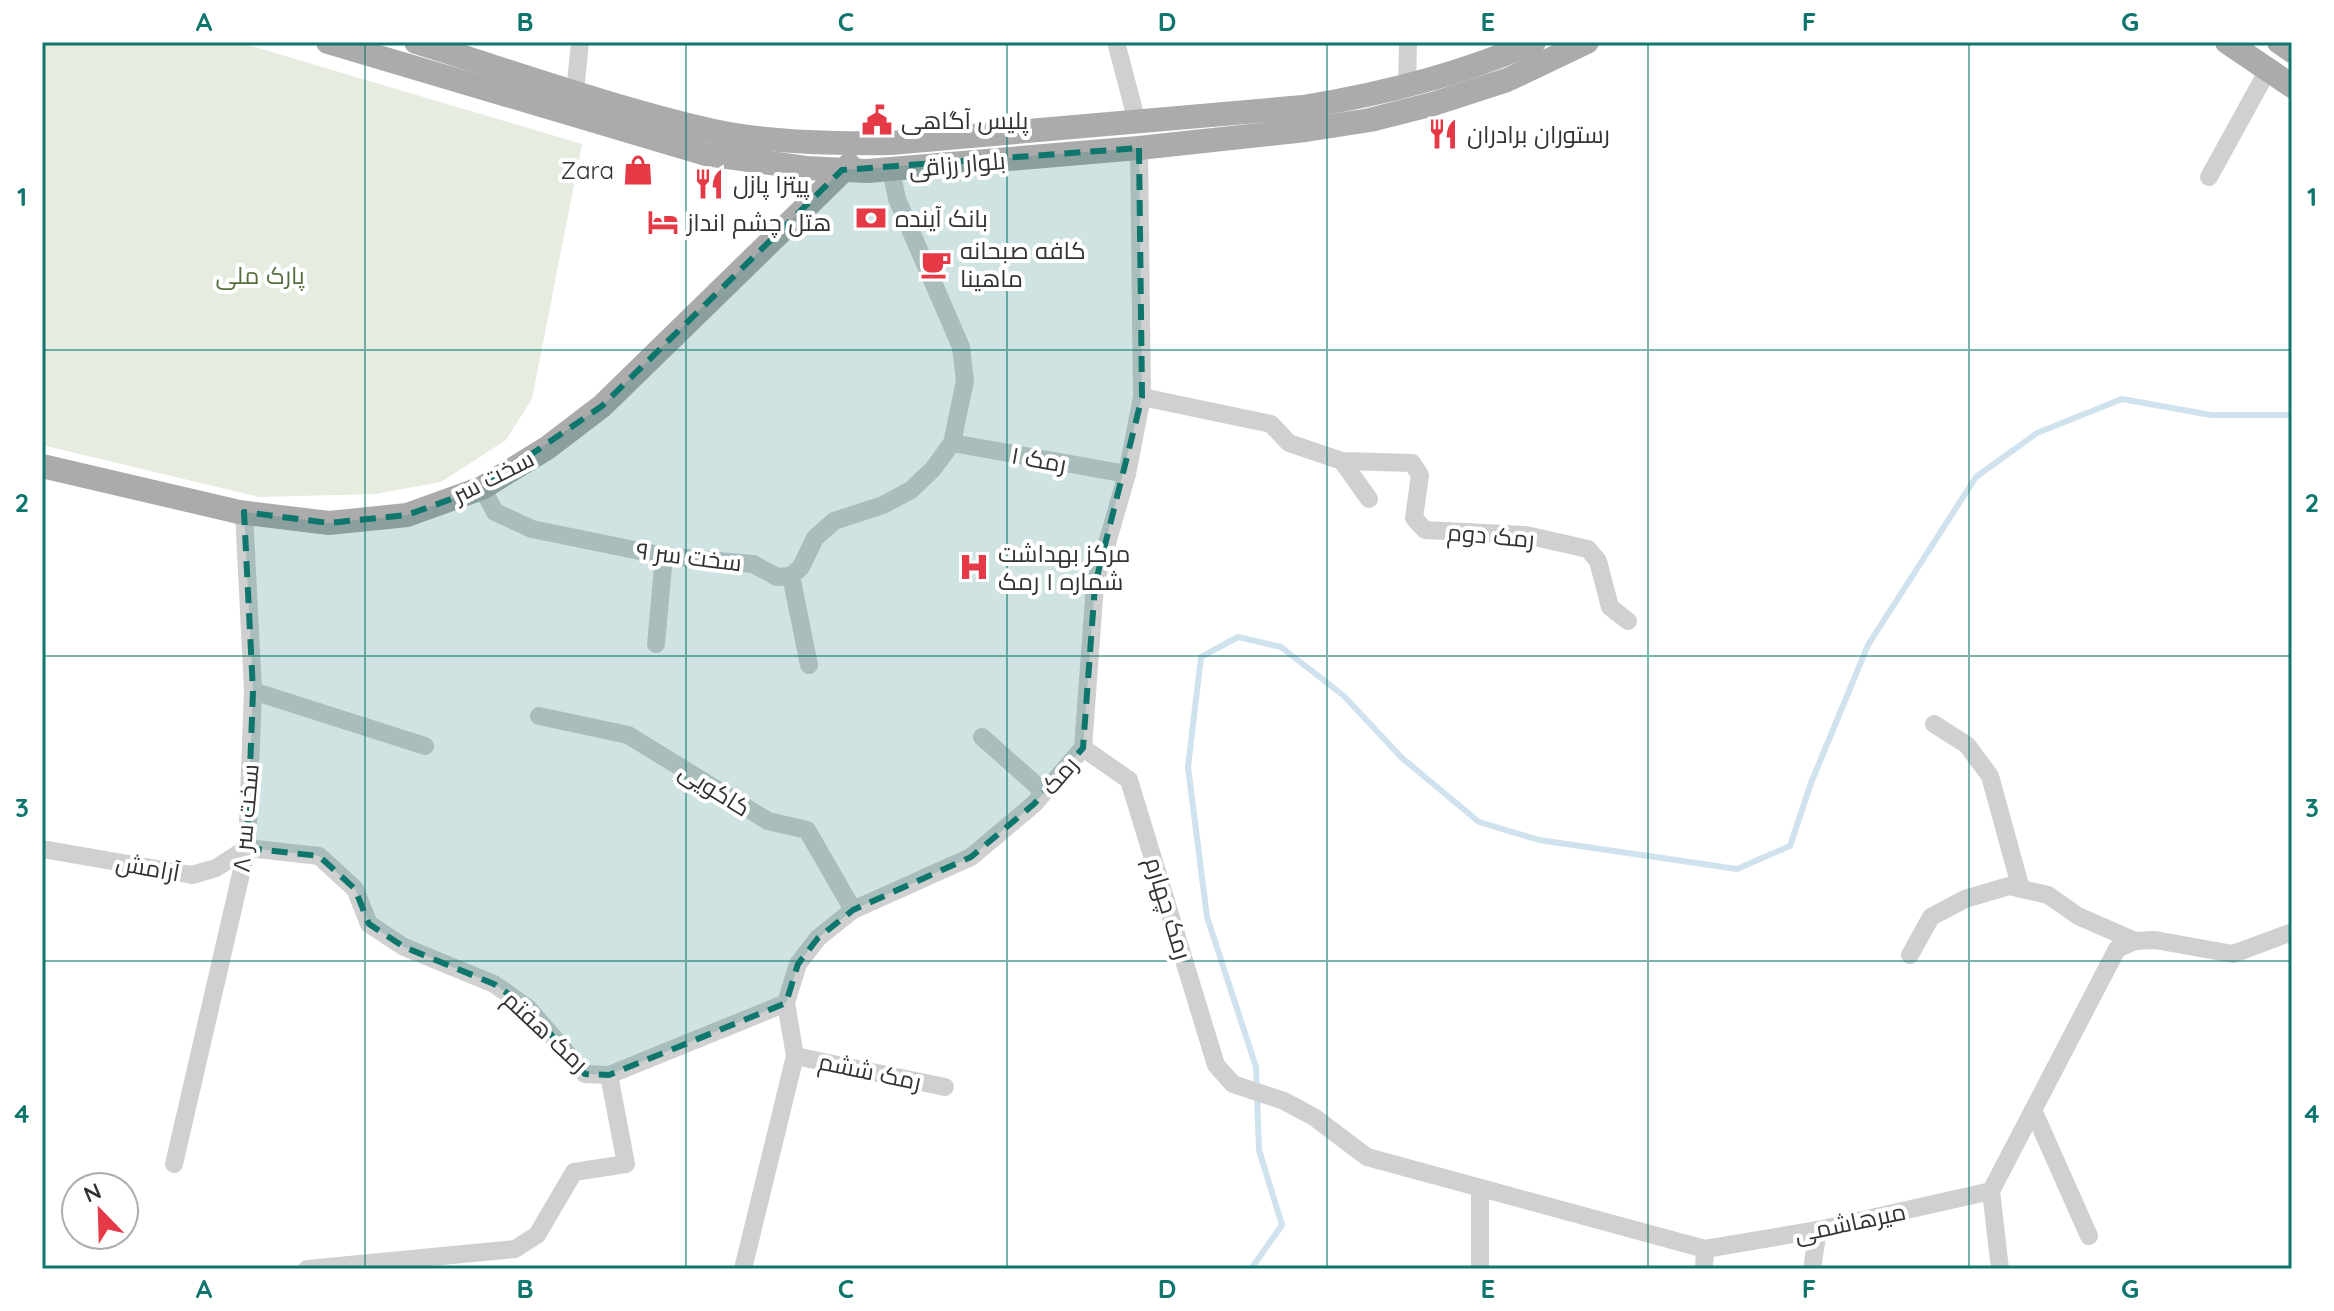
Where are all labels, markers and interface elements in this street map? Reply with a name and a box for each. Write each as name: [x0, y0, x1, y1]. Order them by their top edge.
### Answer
text: A: [196, 5, 213, 38]
text: B: [516, 5, 534, 38]
text: C: [838, 5, 854, 38]
text: D: [1158, 5, 1176, 38]
text: E: [1481, 5, 1495, 38]
text: F: [1802, 5, 1816, 38]
text: G: [2121, 5, 2139, 38]
public building icon: پلیس آگاهی: [860, 103, 894, 137]
place label: پلیس آگاهی: [901, 105, 1029, 137]
restaurant icon: رستوران برادران: [1426, 117, 1460, 151]
place label: رستوران برادران: [1467, 119, 1610, 149]
street label: بلوار رزاقی: [907, 145, 1007, 183]
shop icon: Zara: [621, 153, 655, 187]
place label: Zara: [561, 155, 614, 185]
restaurant icon: پیتزا پازل: [692, 167, 726, 201]
place label: پیتزا پازل: [733, 169, 810, 201]
text: 1: [17, 180, 27, 213]
text: 1: [2307, 180, 2317, 213]
bank icon: بانک آینده: [854, 201, 888, 235]
place label: بانک آینده: [895, 203, 988, 233]
hotel icon: هتل چشم انداز: [646, 205, 680, 239]
place label: هتل چشم انداز: [685, 207, 831, 239]
place label: کافه صبحانه ماهینا: [960, 235, 1086, 293]
cafe icon: کافه صبحانه ماهینا: [919, 247, 953, 281]
park label: پارک ملی: [215, 260, 305, 292]
street label: رمک ۱: [1009, 439, 1069, 479]
street label: سخت سر: [446, 443, 539, 510]
text: 2: [15, 486, 29, 519]
text: 2: [2305, 486, 2319, 519]
street label: رمک دوم: [1446, 516, 1536, 556]
street label: سخت سر ۹: [634, 535, 744, 577]
place label: مرکز بهداشت شماره ۱ رمک: [998, 538, 1130, 596]
hospital icon: مرکز بهداشت شماره ۱ رمک: [957, 550, 991, 584]
street label: رمک: [1034, 750, 1084, 800]
street label: کاکویی: [674, 755, 756, 823]
street label: سخت سر ۸: [225, 763, 265, 873]
text: 3: [15, 791, 29, 824]
text: 3: [2305, 791, 2319, 824]
street label: آرامش: [114, 847, 183, 887]
street label: رمک چهارم: [1137, 853, 1199, 963]
street label: رمک هفتم: [496, 984, 595, 1079]
street label: رمک ششم: [816, 1045, 924, 1098]
text: 4: [14, 1097, 30, 1130]
text: 4: [2304, 1097, 2320, 1130]
north arrow: [60, 1171, 140, 1251]
text: N: [79, 1177, 105, 1209]
street label: میرهاشمی: [1792, 1196, 1908, 1248]
text: A: [196, 1272, 213, 1305]
text: B: [516, 1272, 534, 1305]
text: C: [838, 1272, 854, 1305]
text: D: [1158, 1272, 1176, 1305]
text: E: [1481, 1272, 1495, 1305]
text: F: [1802, 1272, 1816, 1305]
text: G: [2121, 1272, 2139, 1305]

